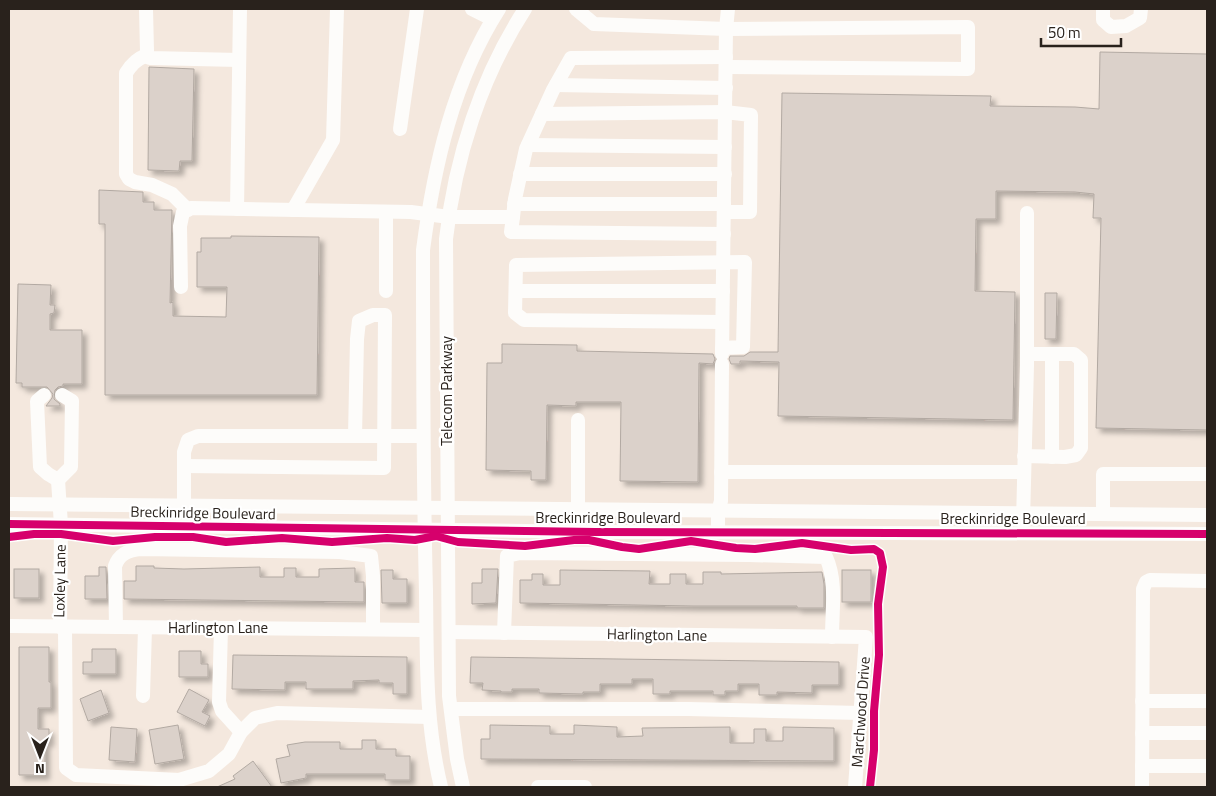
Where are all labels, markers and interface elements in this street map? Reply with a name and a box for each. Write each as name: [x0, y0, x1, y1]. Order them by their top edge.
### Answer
scale bar: [1041, 15, 1121, 47]
text: 50 m: [1048, 21, 1081, 44]
street label: Telecom Parkway: [435, 336, 458, 446]
street label: Breckinridge Boulevard: [130, 500, 276, 525]
street label: Breckinridge Boulevard: [535, 506, 681, 529]
street label: Breckinridge Boulevard: [940, 507, 1086, 530]
street label: Loxley Lane: [47, 544, 72, 618]
street label: Harlington Lane: [168, 616, 268, 639]
street label: Harlington Lane: [607, 622, 707, 647]
street label: Marchwood Drive: [845, 656, 876, 768]
north arrow: [15, 731, 65, 781]
text: N: [35, 759, 45, 780]

